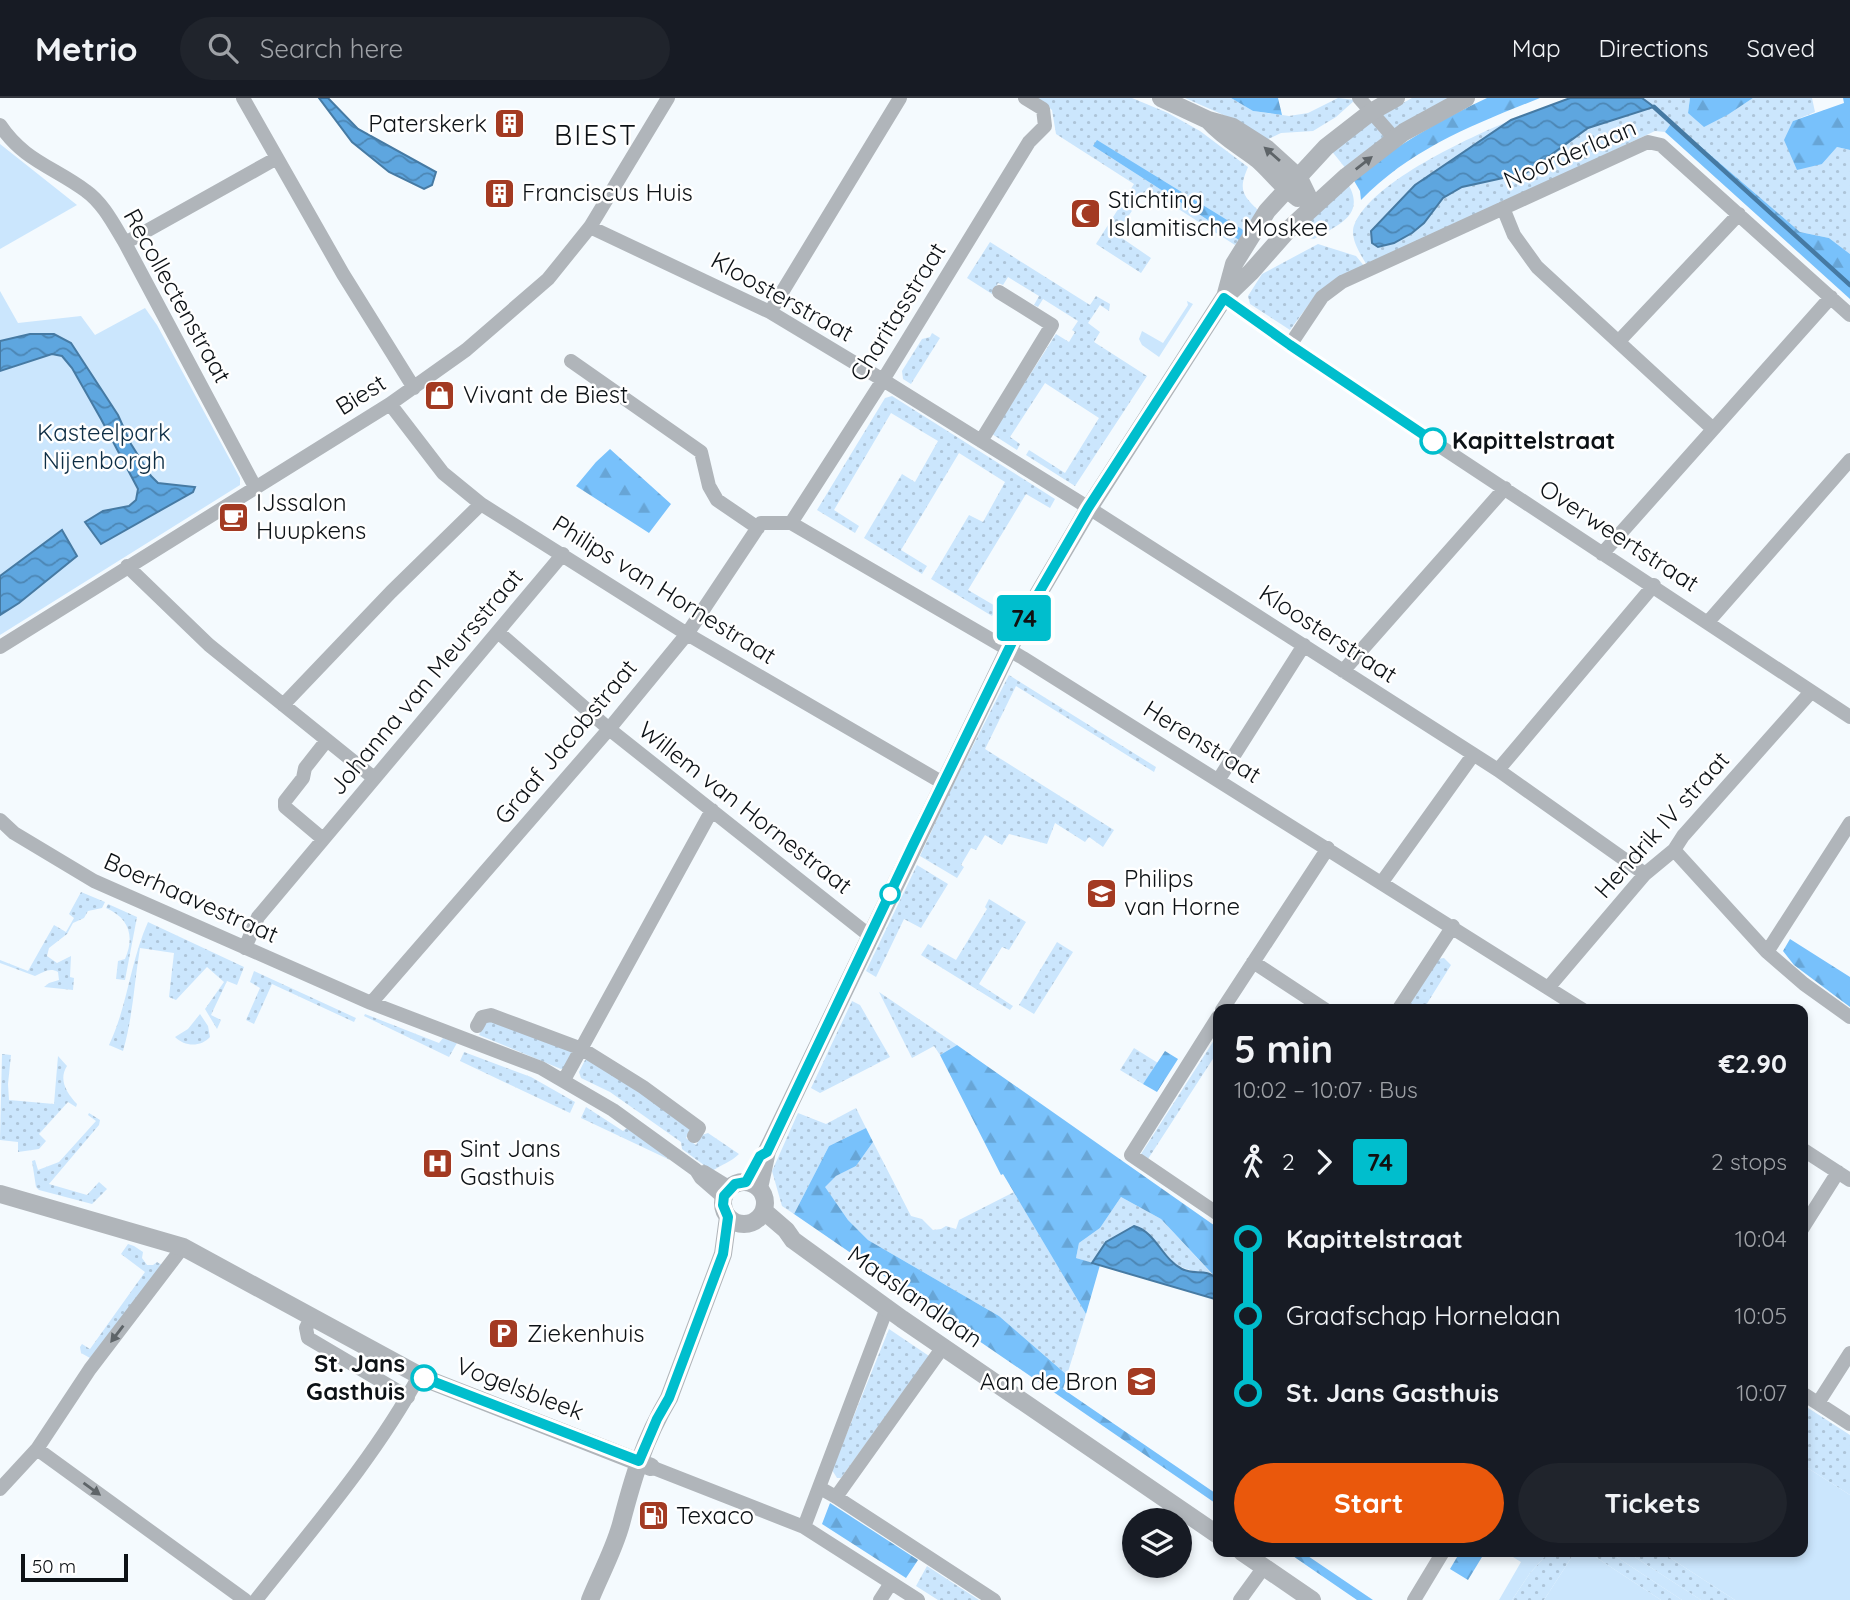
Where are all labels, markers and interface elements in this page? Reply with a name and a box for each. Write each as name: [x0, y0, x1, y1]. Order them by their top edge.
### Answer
search box: [180, 17, 670, 80]
text: Metrio: [35, 28, 138, 69]
icon: search: [204, 29, 242, 67]
text: Search here: [260, 32, 403, 65]
text: Map: [1512, 33, 1561, 63]
text: Directions: [1599, 33, 1709, 63]
text: Saved: [1747, 33, 1815, 63]
building icon: Paterskerk: [493, 107, 527, 141]
place label: Paterskerk: [368, 108, 487, 138]
street label: Noorderlaan: [1499, 112, 1640, 194]
district label: BIEST: [554, 117, 638, 152]
one-way arrow: [1263, 146, 1281, 162]
one-way arrow: [1355, 155, 1373, 170]
building icon: Franciscus Huis: [482, 176, 516, 210]
place label: Franciscus Huis: [522, 177, 693, 207]
place label: Stichting Islamitische Moskee: [1108, 184, 1328, 242]
mosque icon: Stichting Islamitische Moskee: [1068, 197, 1102, 231]
street label: Recollectenstraat: [118, 203, 238, 388]
street label: Charitasstraat: [843, 237, 952, 386]
street label: Kloosterstraat: [706, 245, 859, 348]
street label: Biest: [330, 367, 391, 421]
shop icon: Vivant de Biest: [423, 378, 457, 412]
place label: Vivant de Biest: [463, 379, 628, 409]
park label: Kasteelpark Nijenborgh: [37, 417, 171, 475]
place label: Kapittelstraat: [1452, 425, 1615, 455]
marker: Kapittelstraat: [1420, 428, 1446, 454]
street label: Overweertstraat: [1534, 473, 1705, 598]
place label: IJssalon Huupkens: [256, 487, 366, 545]
cafe icon: IJssalon Huupkens: [216, 500, 250, 534]
street label: Philips van Hornestraat: [547, 508, 782, 670]
street label: Johanna van Meursstraat: [322, 562, 529, 801]
street label: Kloosterstraat: [1254, 577, 1403, 689]
line badge: 74: [992, 595, 1056, 641]
text: 74: [1011, 603, 1037, 633]
street label: Graaf Jacobstraat: [488, 653, 643, 830]
street label: Herenstraat: [1138, 693, 1267, 789]
street label: Willem van Hornestraat: [633, 714, 858, 900]
street label: Hendrik IV straat: [1587, 745, 1735, 904]
street label: Boerhaavestraat: [100, 845, 283, 949]
place label: Philips van Horne: [1124, 863, 1240, 921]
school or university icon: Philips van Horne: [1084, 876, 1118, 910]
unlabelled marker: [880, 884, 900, 904]
text: 5 min: [1234, 1025, 1333, 1073]
text: €2.90: [1719, 1047, 1787, 1080]
text: 10:02 – 10:07 · Bus: [1234, 1075, 1418, 1104]
place label: Sint Jans Gasthuis: [460, 1133, 561, 1191]
icon: walk: [1234, 1143, 1272, 1181]
icon: forward: [1305, 1143, 1343, 1181]
hospital icon: Sint Jans Gasthuis: [420, 1146, 454, 1180]
text: 2: [1282, 1147, 1295, 1176]
text: 74: [1367, 1147, 1393, 1177]
text: 2 stops: [1711, 1147, 1787, 1176]
text: Kapittelstraat: [1286, 1222, 1463, 1255]
text: 10:04: [1735, 1224, 1787, 1253]
street label: Maaslandlaan: [842, 1239, 989, 1354]
text: Graafschap Hornelaan: [1286, 1299, 1561, 1332]
text: 10:05: [1734, 1301, 1787, 1330]
parking icon: Ziekenhuis: [487, 1317, 521, 1351]
place label: Ziekenhuis: [527, 1318, 645, 1348]
one-way arrow: [110, 1325, 124, 1343]
place label: St. Jans Gasthuis: [306, 1348, 405, 1406]
street label: Vogelsbleek: [452, 1350, 589, 1426]
marker: St. Jans Gasthuis: [411, 1365, 437, 1391]
school or university icon: Aan de Bron: [1124, 1365, 1158, 1399]
place label: Aan de Bron: [980, 1366, 1118, 1396]
text: St. Jans Gasthuis: [1286, 1376, 1499, 1409]
text: 10:07: [1736, 1378, 1787, 1407]
button: Start: [1234, 1463, 1504, 1543]
button: Tickets: [1518, 1463, 1787, 1543]
one-way arrow: [83, 1481, 101, 1495]
fuel station icon: Texaco: [636, 1499, 670, 1533]
place label: Texaco: [676, 1500, 754, 1530]
map controls: [1122, 1508, 1192, 1578]
button: layers: [1122, 1508, 1192, 1578]
scale bar: [21, 1551, 128, 1583]
text: 50 m: [32, 1554, 76, 1578]

